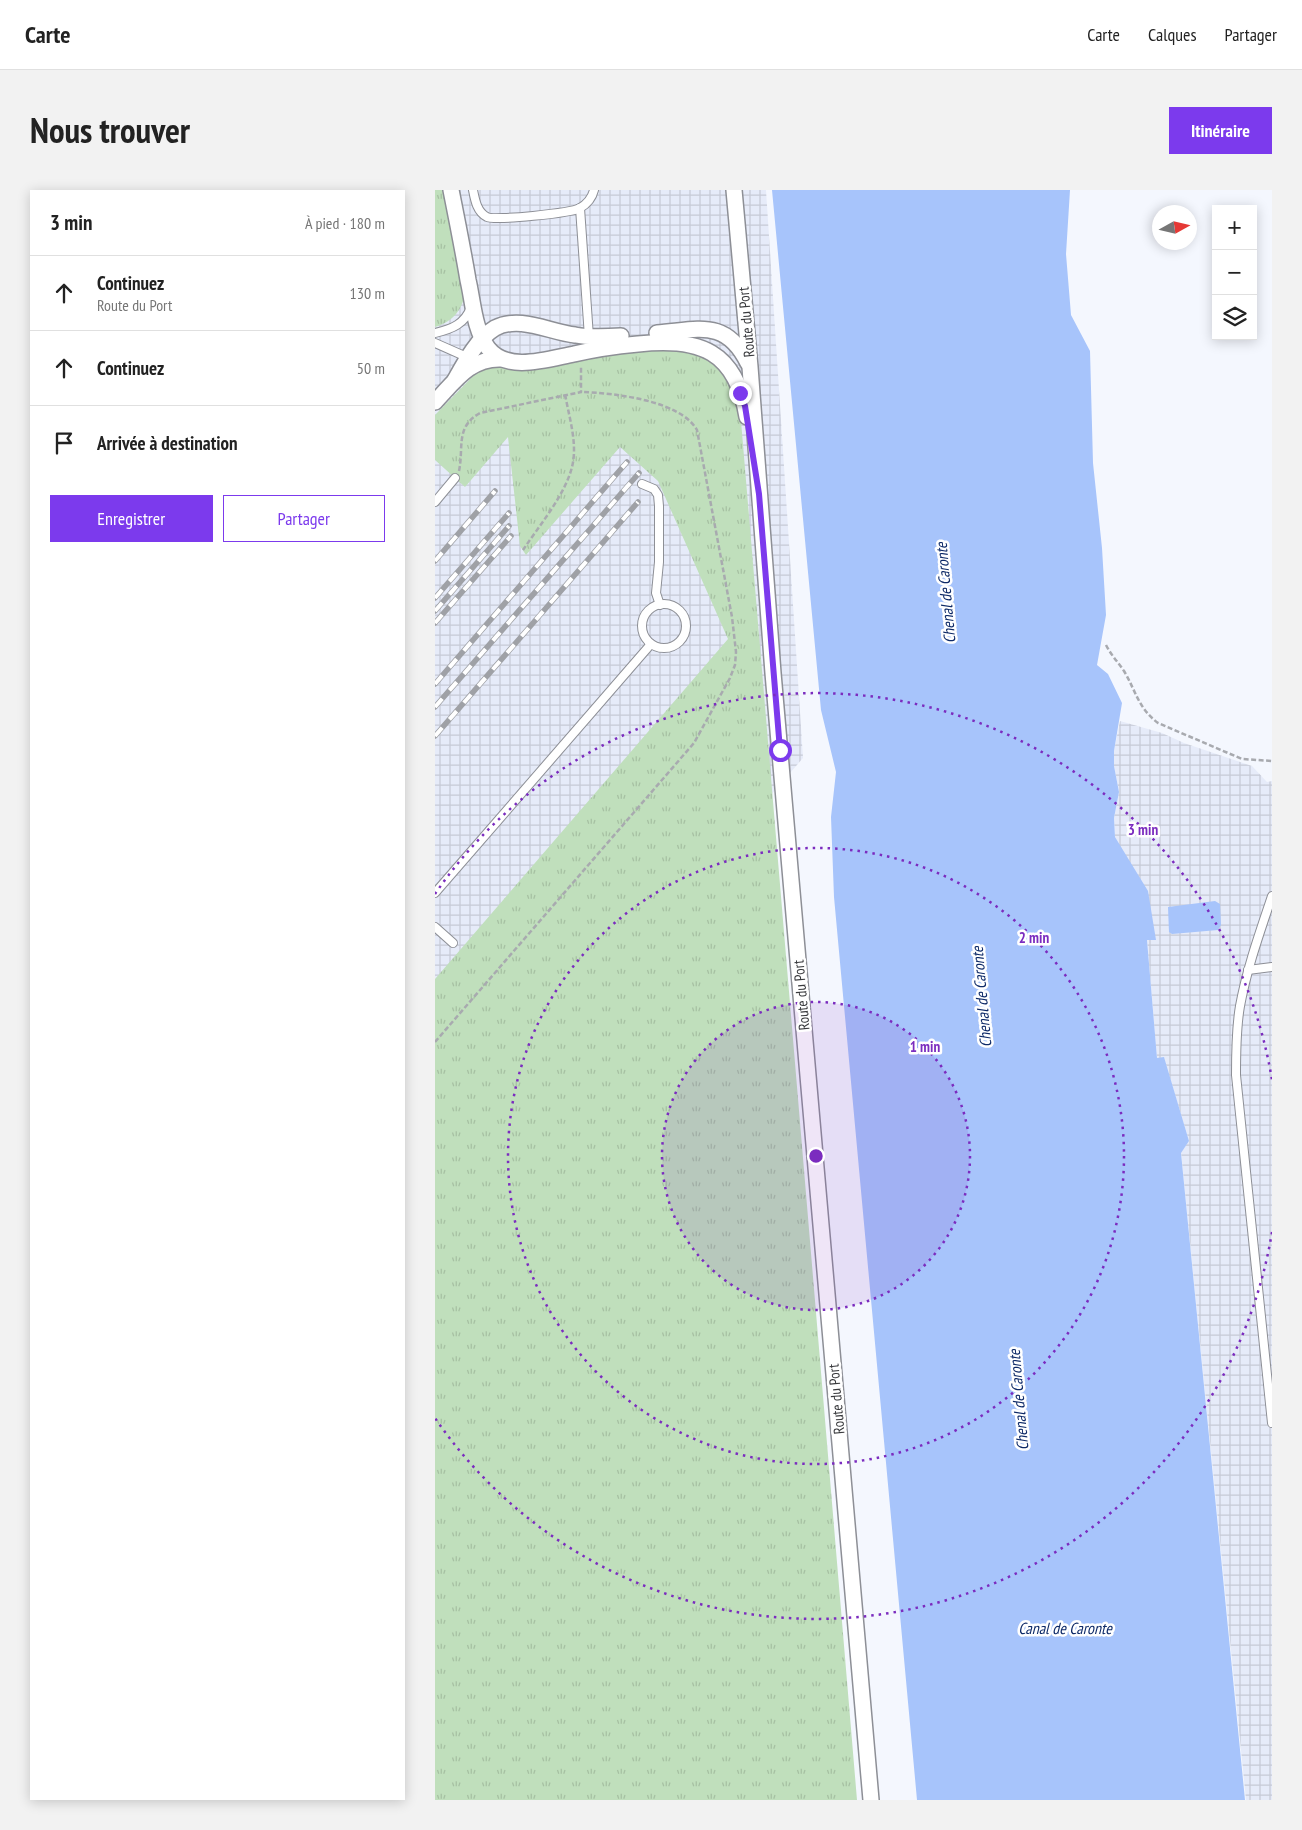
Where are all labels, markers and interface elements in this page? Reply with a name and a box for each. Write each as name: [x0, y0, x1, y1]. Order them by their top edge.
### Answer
text: Carte: [25, 19, 71, 50]
text: Carte: [1087, 23, 1120, 46]
text: Calques: [1148, 23, 1197, 46]
text: Partager: [1225, 23, 1277, 46]
text: Nous trouver: [30, 107, 190, 153]
button: Itinéraire: [1169, 107, 1272, 154]
north arrow: [1152, 205, 1197, 250]
map controls: [1212, 205, 1257, 340]
button: +: [1212, 205, 1257, 250]
text: 3 min: [50, 209, 92, 236]
text: À pied · 180 m: [305, 213, 385, 233]
button: −: [1212, 250, 1257, 295]
text: Continuez: [97, 271, 164, 295]
icon: ahead: [50, 279, 78, 307]
text: 130 m: [350, 283, 385, 303]
street label: Route du Port: [733, 286, 759, 358]
text: Route du Port: [97, 295, 172, 315]
button: layers: [1212, 295, 1257, 340]
icon: ahead: [50, 354, 78, 382]
text: Continuez: [97, 356, 164, 380]
text: 50 m: [357, 358, 385, 378]
route end: [729, 382, 752, 405]
icon: arrive: [50, 429, 78, 457]
text: Arrivée à destination: [97, 431, 238, 455]
button: Enregistrer: [50, 495, 213, 542]
button: Partager: [223, 495, 385, 542]
water label: Chenal de Caronte: [931, 540, 959, 644]
route start: [769, 739, 792, 762]
text: 3 min: [1128, 820, 1158, 839]
text: 2 min: [1019, 928, 1049, 947]
water label: Chenal de Caronte: [967, 944, 995, 1048]
street label: Route du Port: [788, 959, 814, 1031]
text: 1 min: [910, 1037, 940, 1056]
centre of rings: [807, 1147, 825, 1165]
water label: Chenal de Caronte: [1004, 1347, 1032, 1451]
street label: Route du Port: [823, 1363, 849, 1435]
water label: Canal de Caronte: [1018, 1618, 1113, 1638]

